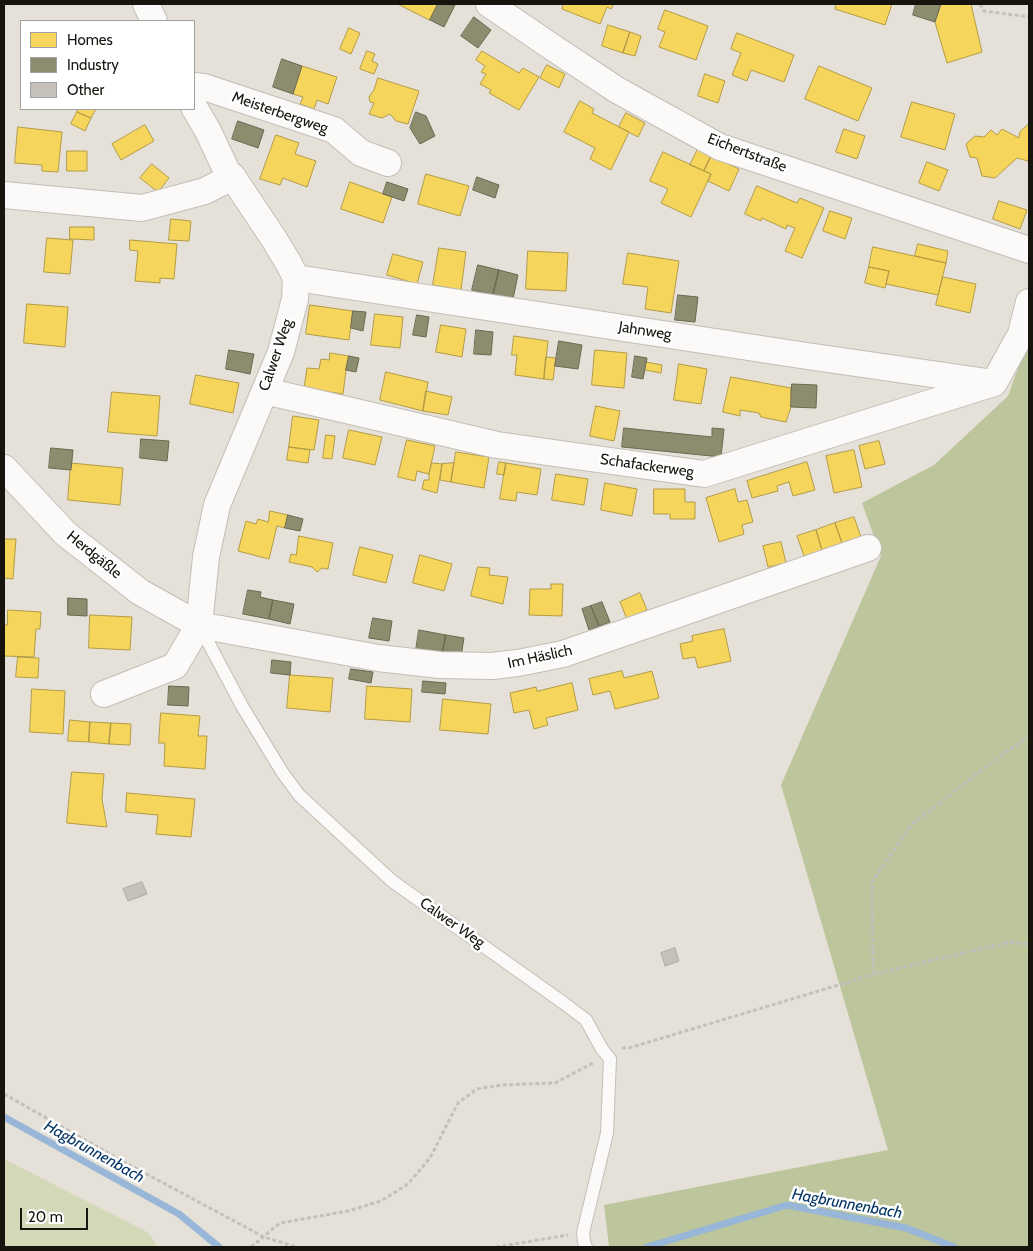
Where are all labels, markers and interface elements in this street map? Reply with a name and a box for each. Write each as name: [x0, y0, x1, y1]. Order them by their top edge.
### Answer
legend: [20, 20, 195, 110]
text: Homes: [67, 31, 113, 49]
text: Industry: [67, 56, 119, 74]
text: Other: [67, 81, 104, 99]
street label: Meisterbergweg: [230, 88, 330, 138]
street label: Eichertstraße: [705, 130, 789, 176]
street label: Calwer Weg: [255, 316, 297, 394]
street label: Jahnweg: [617, 318, 673, 344]
street label: Schafackerweg: [599, 451, 695, 481]
street label: Herdgäßle: [63, 527, 125, 583]
street label: Im Häslich: [506, 641, 574, 673]
street label: Calwer Weg: [416, 894, 488, 952]
water label: Hagbrunnenbach: [41, 1117, 147, 1187]
water label: Hagbrunnenbach: [790, 1185, 904, 1223]
scale bar: [22, 1198, 90, 1230]
text: 20 m: [28, 1208, 63, 1226]

